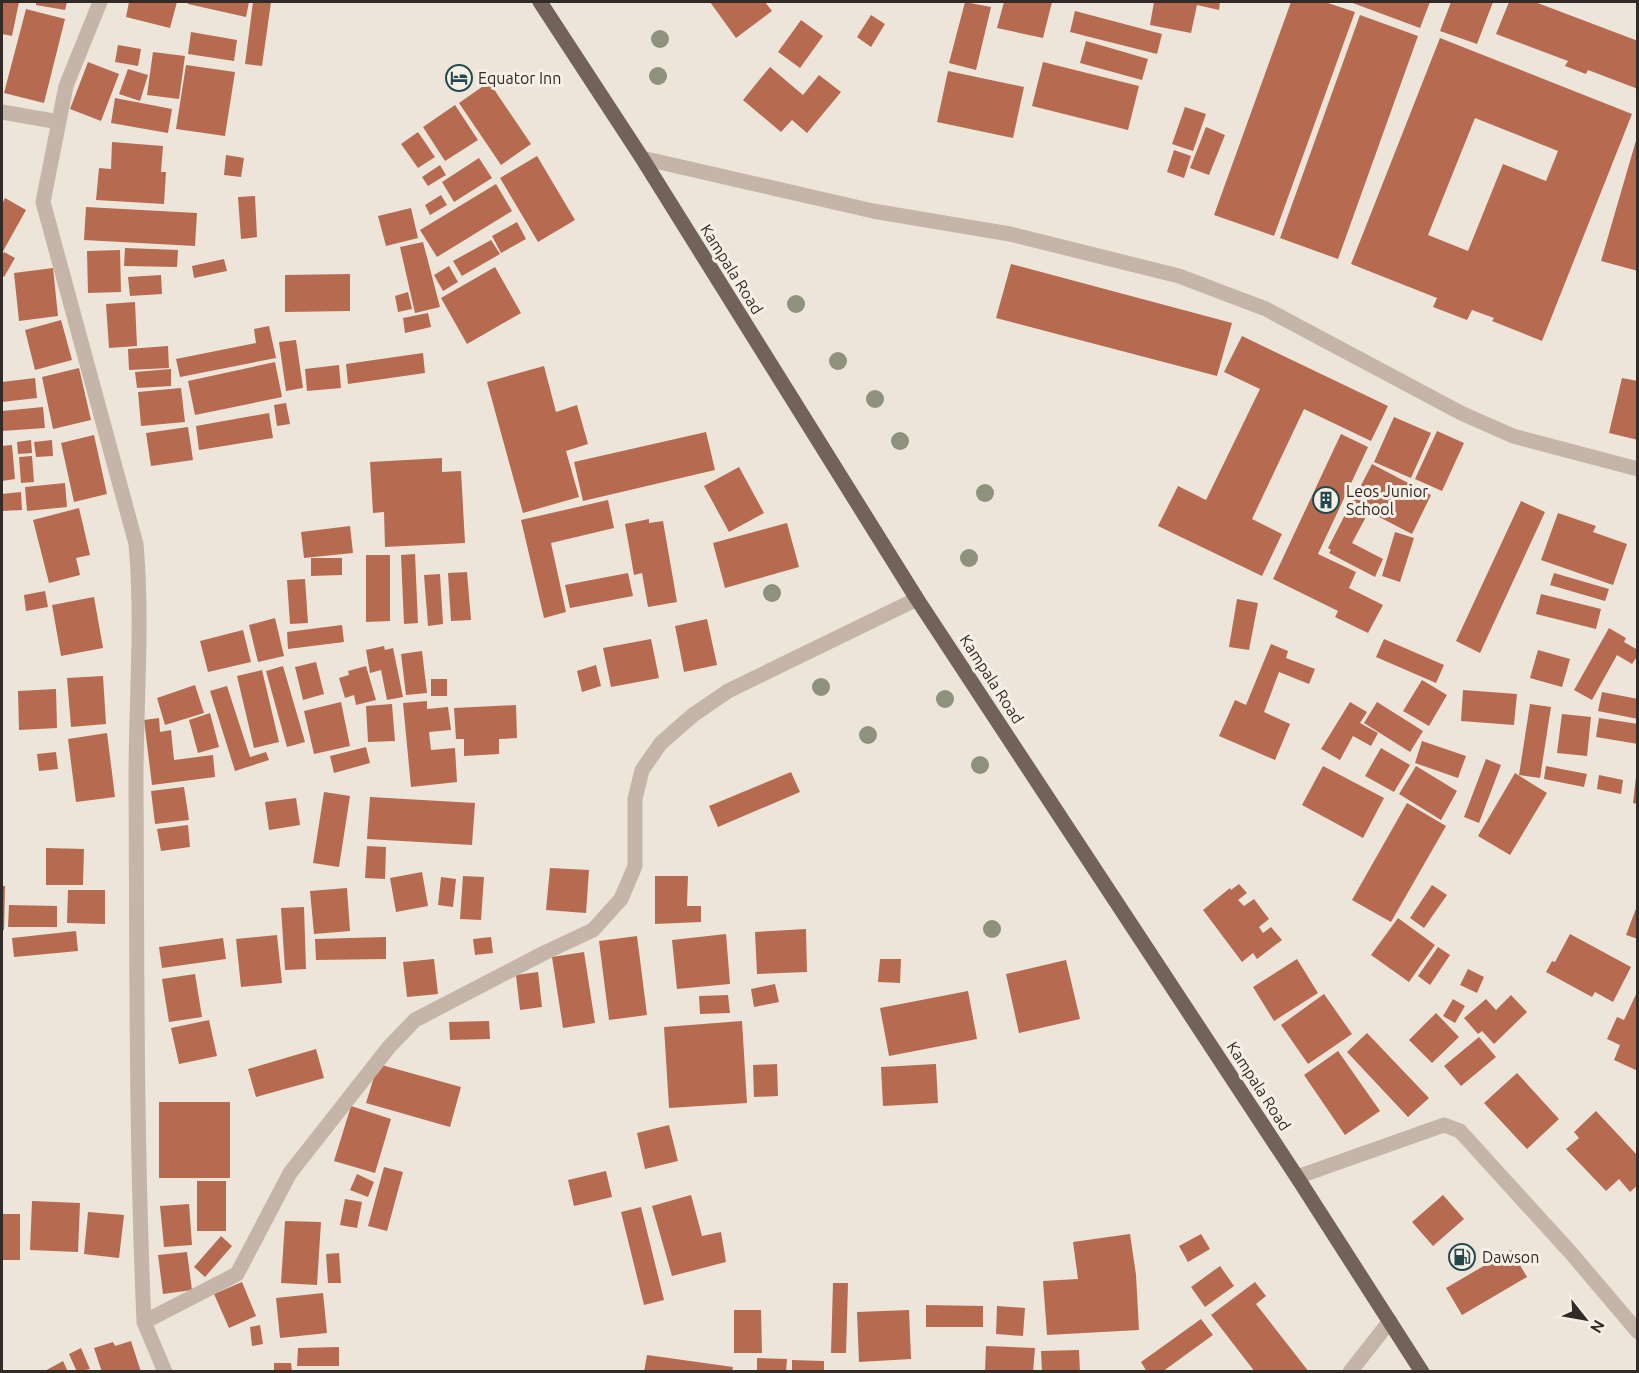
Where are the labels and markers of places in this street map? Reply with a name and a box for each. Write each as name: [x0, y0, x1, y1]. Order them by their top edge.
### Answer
hotel icon: Equator Inn: [444, 63, 474, 93]
place label: Equator Inn: [478, 69, 561, 87]
place label: Leos Junior School: [1346, 482, 1428, 518]
building icon: Leos Junior School: [1311, 485, 1341, 515]
fuel station icon: Dawson: [1447, 1242, 1477, 1272]
place label: Dawson: [1482, 1248, 1539, 1266]

